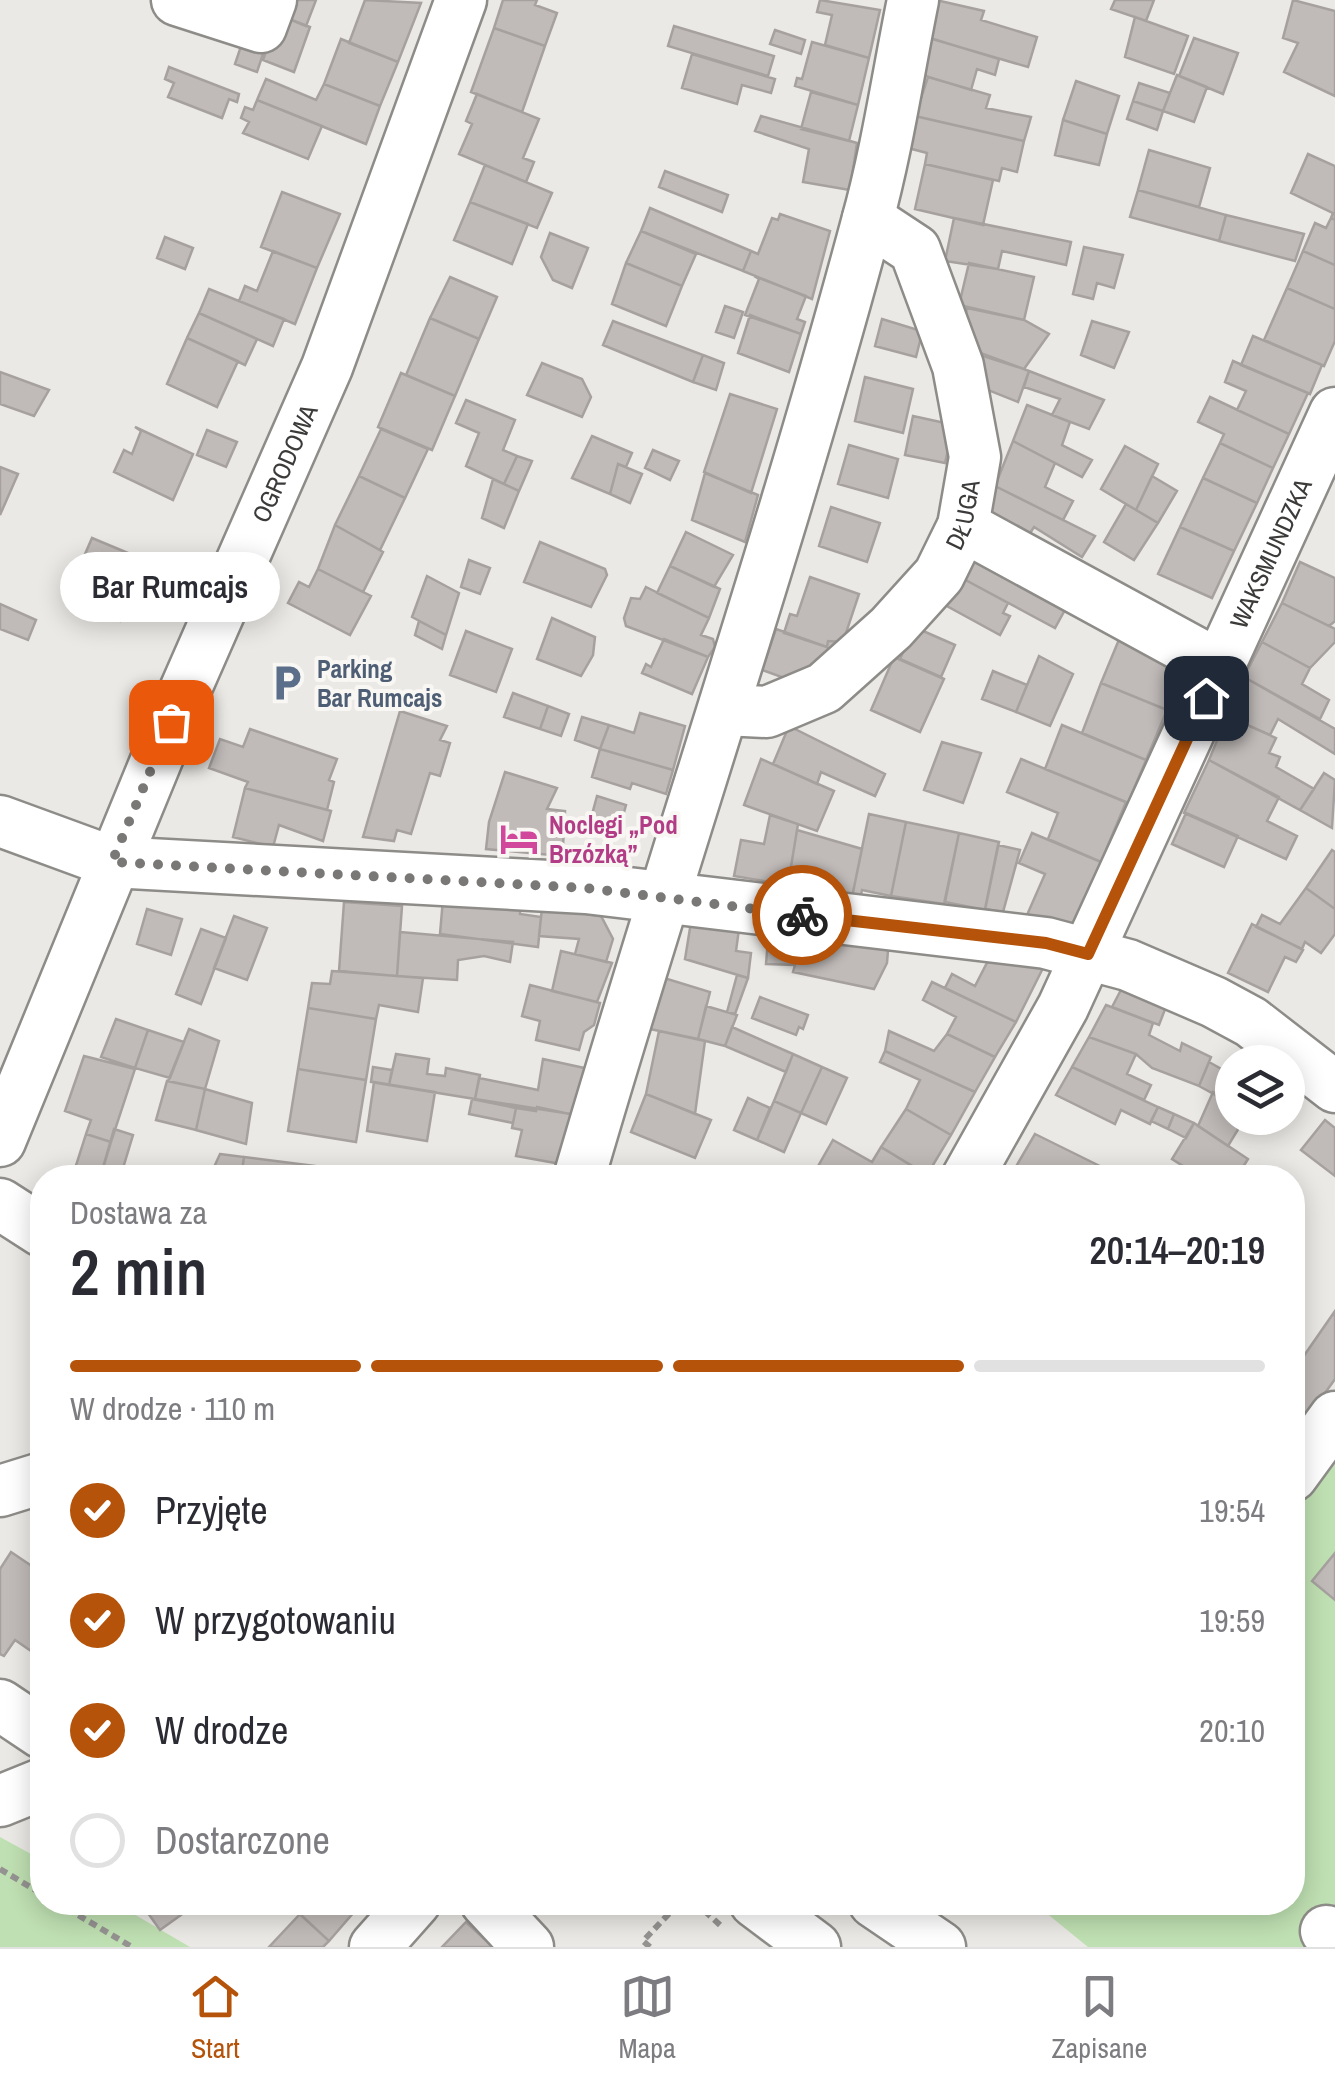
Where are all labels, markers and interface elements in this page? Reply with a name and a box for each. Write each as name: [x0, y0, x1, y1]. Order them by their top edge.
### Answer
street label: OGRODOWA: [244, 399, 326, 528]
street label: WAKSMUNDZKA: [1222, 473, 1320, 634]
street label: DŁUGA: [937, 477, 988, 555]
callout: Bar Rumcajs: [61, 552, 281, 622]
text: Bar Rumcajs: [92, 565, 248, 608]
place label: Parking Bar Rumcajs: [317, 652, 442, 715]
pin: [1164, 656, 1249, 741]
parking icon: Parking Bar Rumcajs: [266, 662, 308, 704]
icon: home: [1179, 671, 1234, 726]
pin: [129, 680, 214, 765]
icon: bag: [144, 695, 199, 750]
place label: Noclegi „Pod Brzózką”: [549, 808, 678, 871]
hotel icon: Noclegi „Pod Brzózką”: [498, 818, 540, 860]
courier: [752, 865, 852, 965]
icon: bike: [775, 888, 830, 943]
map controls: [1215, 1045, 1305, 1135]
button: layers: [1215, 1045, 1305, 1135]
text: Dostawa za: [70, 1191, 207, 1234]
text: 20:14–20:19: [1089, 1225, 1265, 1276]
text: 2 min: [70, 1228, 207, 1315]
text: W drodze · 110 m: [70, 1387, 275, 1430]
icon: check: [70, 1483, 125, 1538]
text: Przyjęte: [155, 1485, 268, 1536]
text: 19:54: [1199, 1489, 1265, 1532]
icon: check: [70, 1593, 125, 1648]
text: W przygotowaniu: [155, 1595, 396, 1646]
text: 19:59: [1199, 1599, 1265, 1642]
icon: check: [70, 1703, 125, 1758]
text: W drodze: [155, 1705, 288, 1756]
text: 20:10: [1199, 1709, 1265, 1752]
text: Dostarczone: [155, 1815, 330, 1866]
tab: Start: [188, 1969, 243, 2067]
tab: Mapa: [618, 1969, 676, 2067]
tab: Zapisane: [1051, 1969, 1147, 2067]

